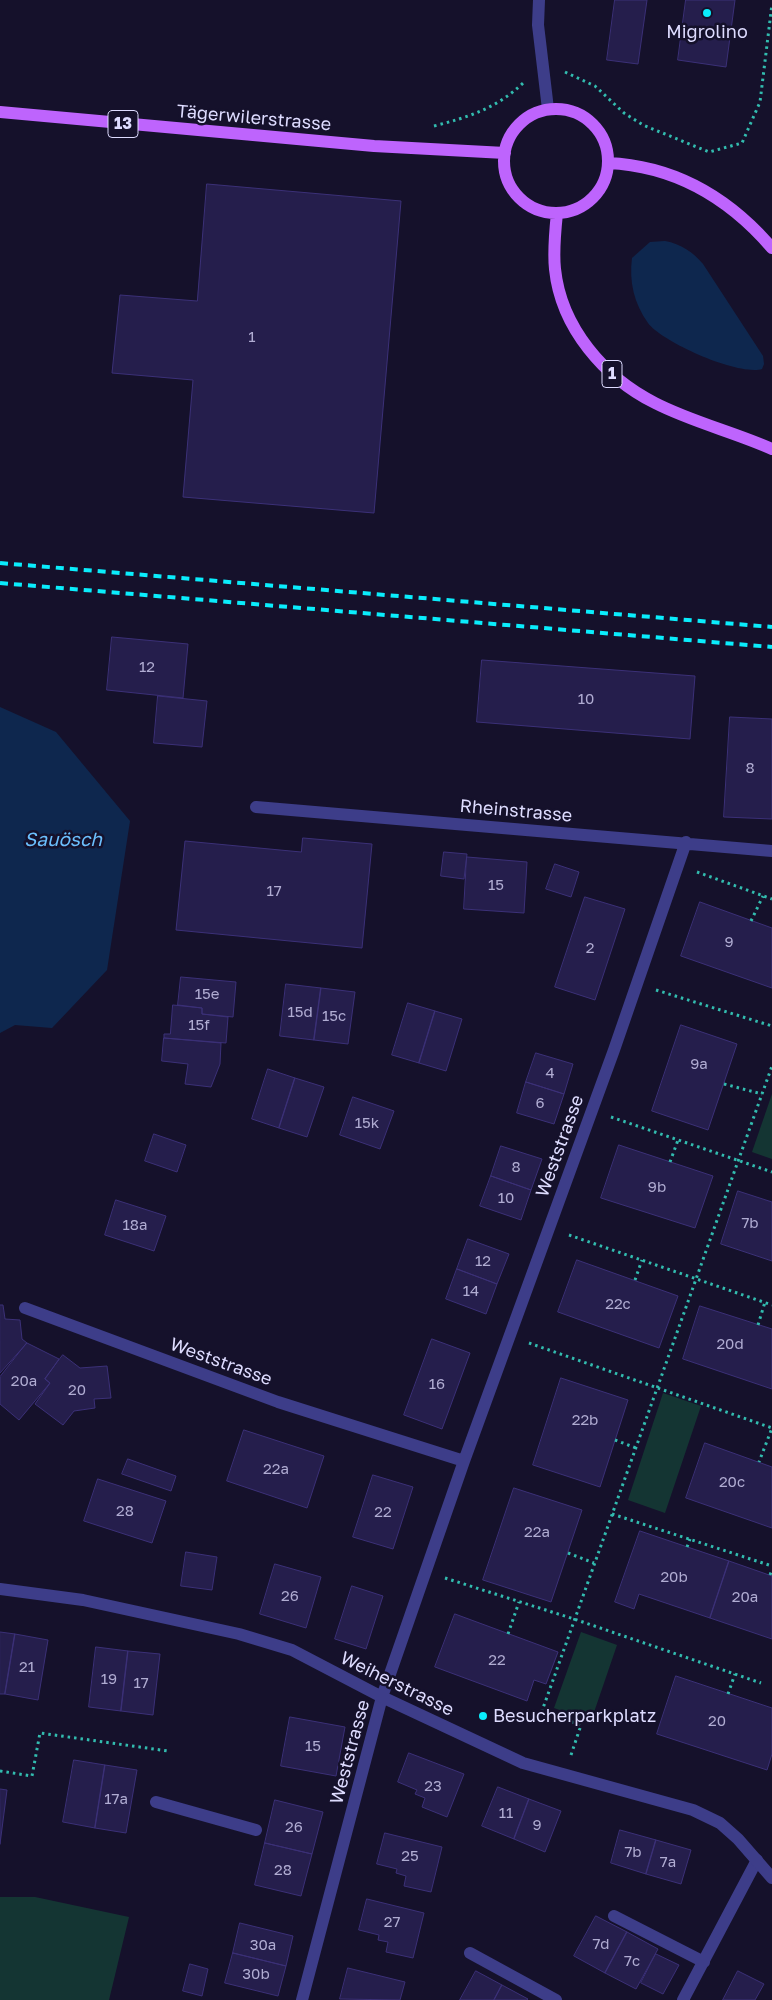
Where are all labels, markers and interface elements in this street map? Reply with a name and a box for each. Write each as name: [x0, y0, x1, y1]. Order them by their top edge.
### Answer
marker: Migrolino: [701, 7, 713, 19]
place label: Migrolino: [666, 21, 748, 43]
street label: Tägerwilerstrasse: [176, 100, 332, 136]
road number: 13: [108, 110, 138, 138]
house number: 1: [248, 328, 256, 346]
road number: 1: [602, 360, 622, 388]
house number: 12: [139, 658, 155, 676]
house number: 10: [578, 690, 594, 708]
house number: 8: [745, 759, 755, 777]
street label: Rheinstrasse: [459, 795, 573, 827]
water label: Sauösch: [24, 829, 102, 851]
house number: 15: [488, 876, 504, 894]
house number: 17: [266, 882, 282, 900]
house number: 9: [724, 933, 734, 951]
house number: 2: [586, 939, 594, 957]
house number: 15e: [195, 985, 219, 1003]
house number: 15d: [287, 1003, 313, 1021]
house number: 15c: [322, 1007, 346, 1025]
house number: 15f: [188, 1016, 210, 1034]
house number: 9a: [690, 1055, 708, 1073]
house number: 4: [545, 1064, 555, 1082]
street label: Weststrasse: [532, 1092, 588, 1200]
house number: 6: [535, 1094, 545, 1112]
house number: 15k: [355, 1114, 379, 1132]
house number: 8: [511, 1158, 521, 1176]
house number: 9b: [648, 1178, 666, 1196]
house number: 10: [498, 1189, 514, 1207]
house number: 7b: [741, 1214, 759, 1232]
house number: 18a: [123, 1216, 147, 1234]
house number: 12: [475, 1252, 491, 1270]
house number: 14: [463, 1282, 479, 1300]
house number: 22c: [605, 1295, 631, 1313]
street label: Weststrasse: [167, 1334, 275, 1390]
house number: 20d: [716, 1335, 744, 1353]
house number: 20a: [11, 1372, 37, 1390]
house number: 16: [429, 1375, 445, 1393]
house number: 20: [68, 1381, 86, 1399]
house number: 22b: [572, 1411, 598, 1429]
house number: 22a: [263, 1460, 289, 1478]
house number: 20c: [719, 1473, 745, 1491]
house number: 28: [116, 1502, 134, 1520]
house number: 22: [374, 1503, 392, 1521]
house number: 22a: [524, 1523, 550, 1541]
house number: 20b: [660, 1568, 688, 1586]
house number: 26: [281, 1587, 299, 1605]
house number: 20a: [732, 1588, 758, 1606]
street label: Weiherstrasse: [337, 1647, 457, 1721]
house number: 22: [488, 1651, 506, 1669]
house number: 21: [19, 1658, 35, 1676]
house number: 19: [101, 1670, 117, 1688]
house number: 17: [133, 1674, 149, 1692]
street label: Weststrasse: [326, 1698, 374, 1806]
place label: Besucherparkplatz: [493, 1705, 656, 1727]
marker: Besucherparkplatz: [477, 1710, 489, 1722]
house number: 20: [708, 1712, 726, 1730]
house number: 15: [305, 1737, 321, 1755]
house number: 23: [424, 1777, 442, 1795]
house number: 17a: [104, 1790, 128, 1808]
house number: 11: [499, 1804, 513, 1822]
house number: 9: [532, 1816, 542, 1834]
house number: 26: [285, 1818, 303, 1836]
house number: 7b: [624, 1843, 642, 1861]
house number: 25: [401, 1847, 419, 1865]
house number: 7a: [660, 1853, 676, 1871]
house number: 28: [274, 1861, 292, 1879]
house number: 27: [384, 1913, 400, 1931]
house number: 7d: [592, 1935, 610, 1953]
house number: 30a: [250, 1936, 276, 1954]
house number: 7c: [624, 1952, 640, 1970]
house number: 30b: [242, 1965, 270, 1983]

